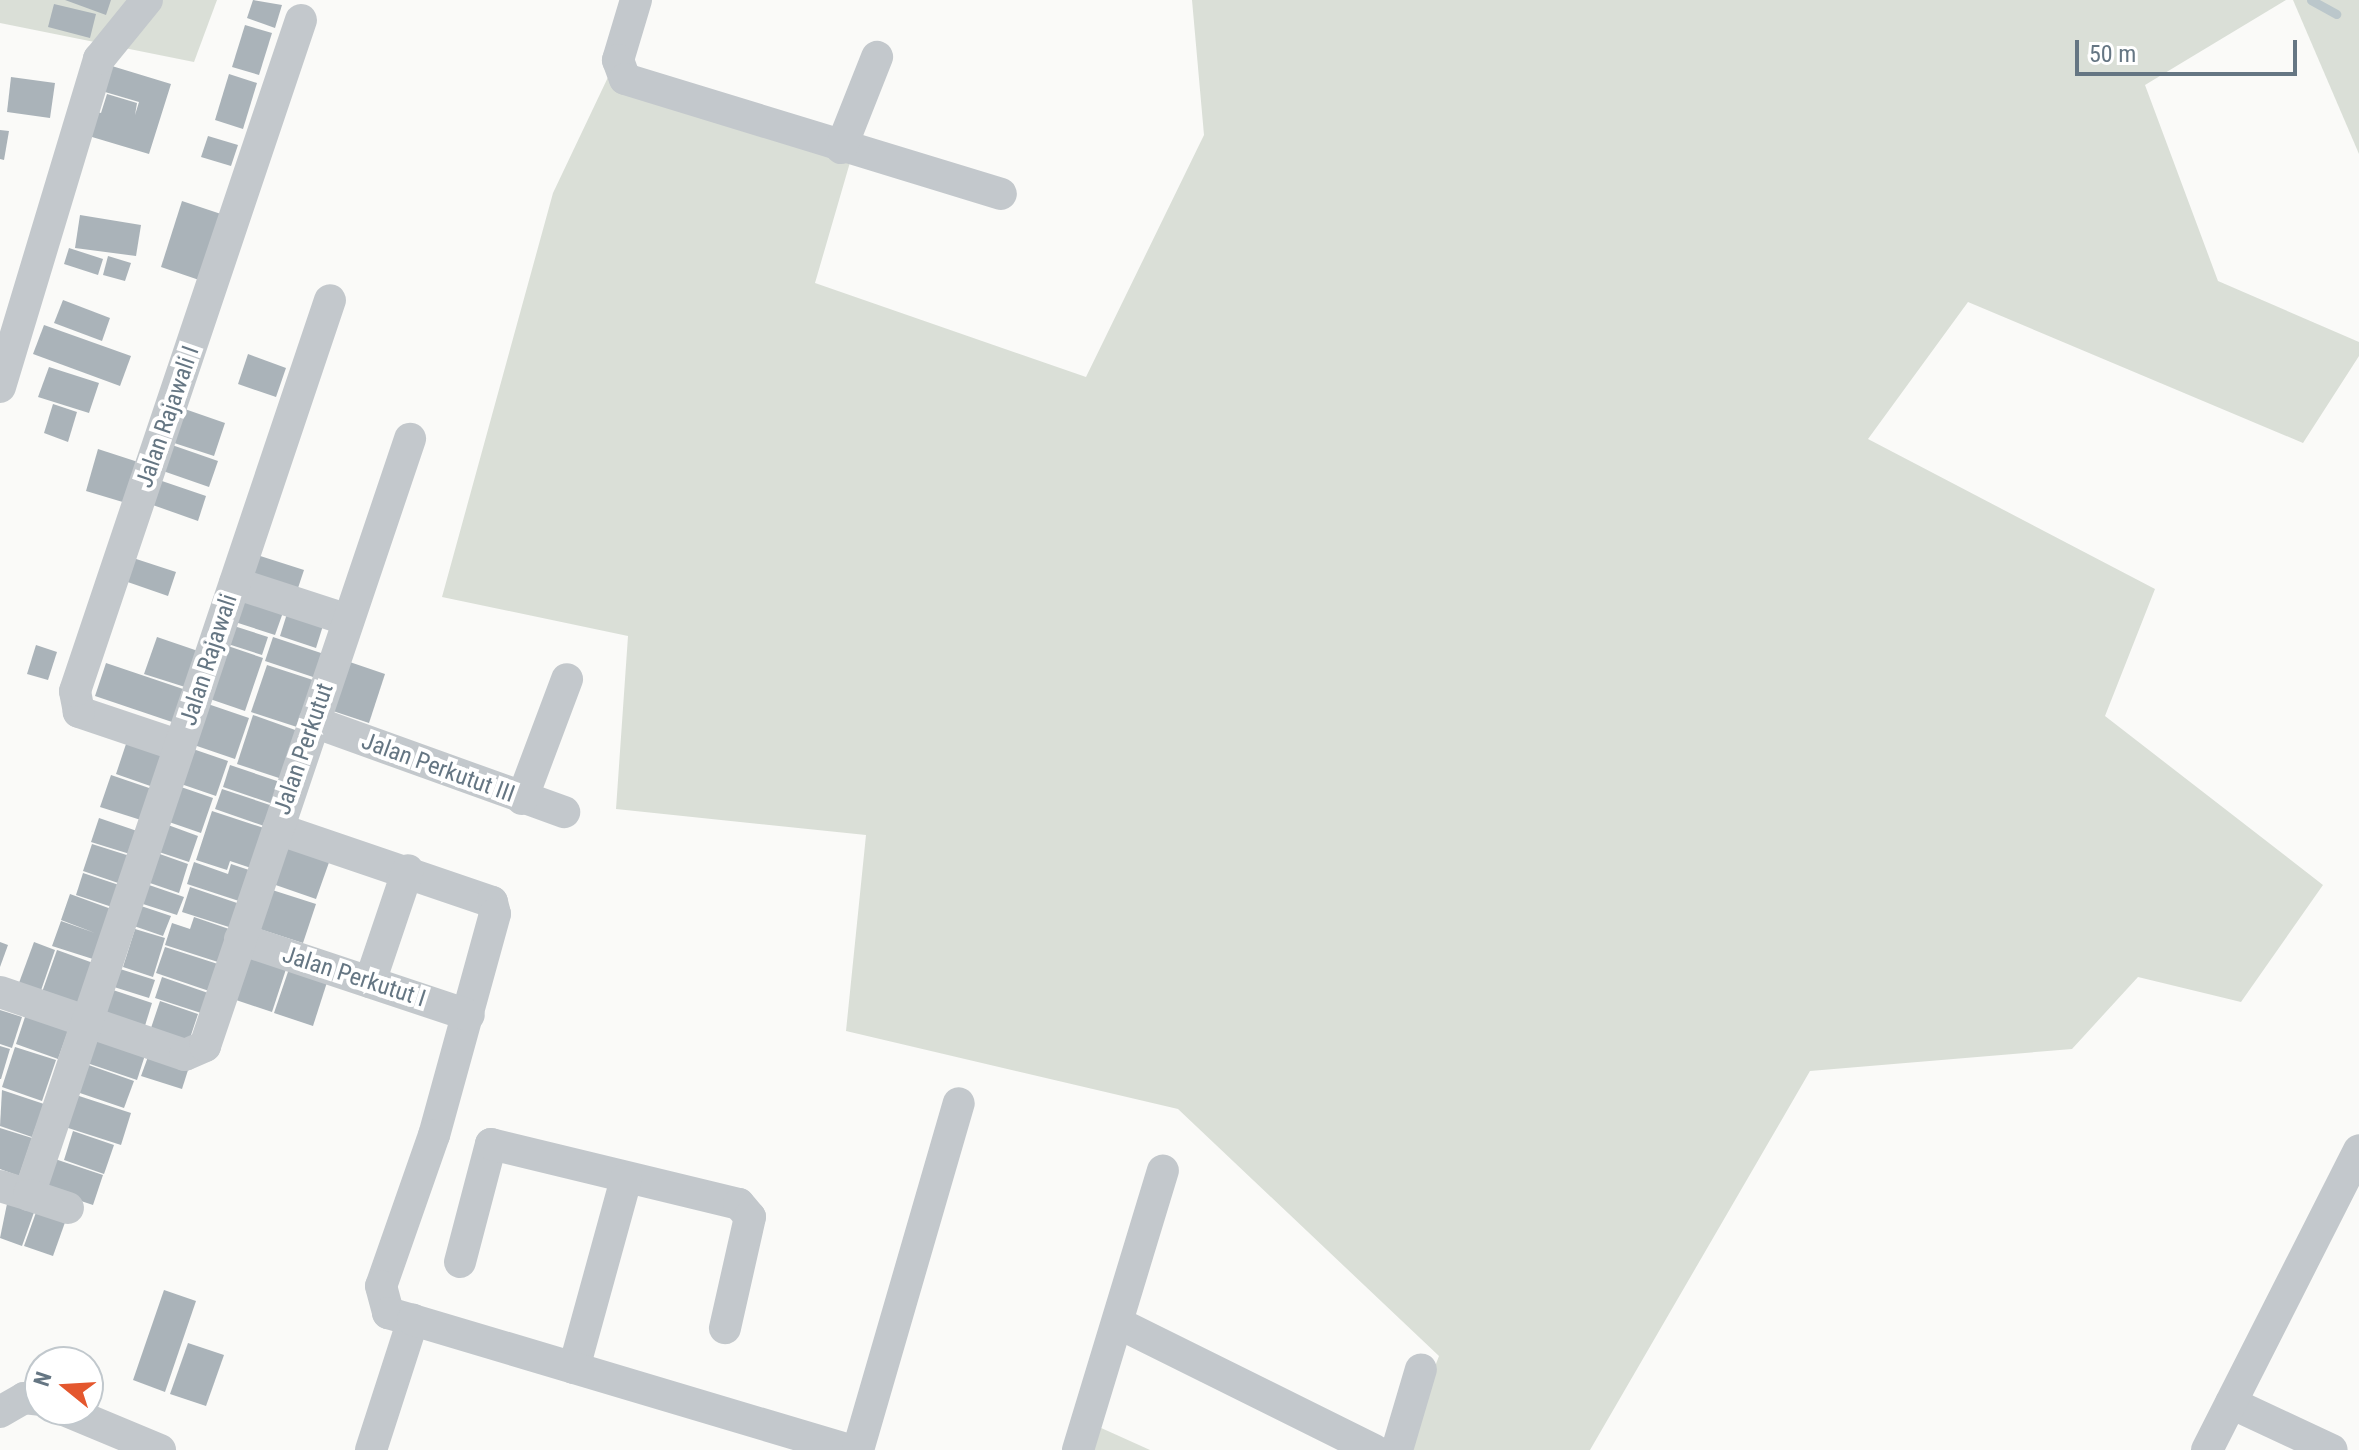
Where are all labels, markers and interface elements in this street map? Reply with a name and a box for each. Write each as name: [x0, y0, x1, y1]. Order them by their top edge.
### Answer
scale bar: [2079, 24, 2301, 74]
text: 50 m: [2089, 40, 2136, 68]
street label: Jalan Rajawali I: [130, 342, 206, 492]
street label: Jalan Rajawali: [174, 591, 244, 729]
street label: Jalan Perkutut: [268, 679, 340, 819]
street label: Jalan Perkutut III: [358, 727, 518, 809]
street label: Jalan Perkutut I: [279, 940, 429, 1014]
north arrow: [24, 1346, 104, 1426]
text: N: [29, 1369, 57, 1389]

